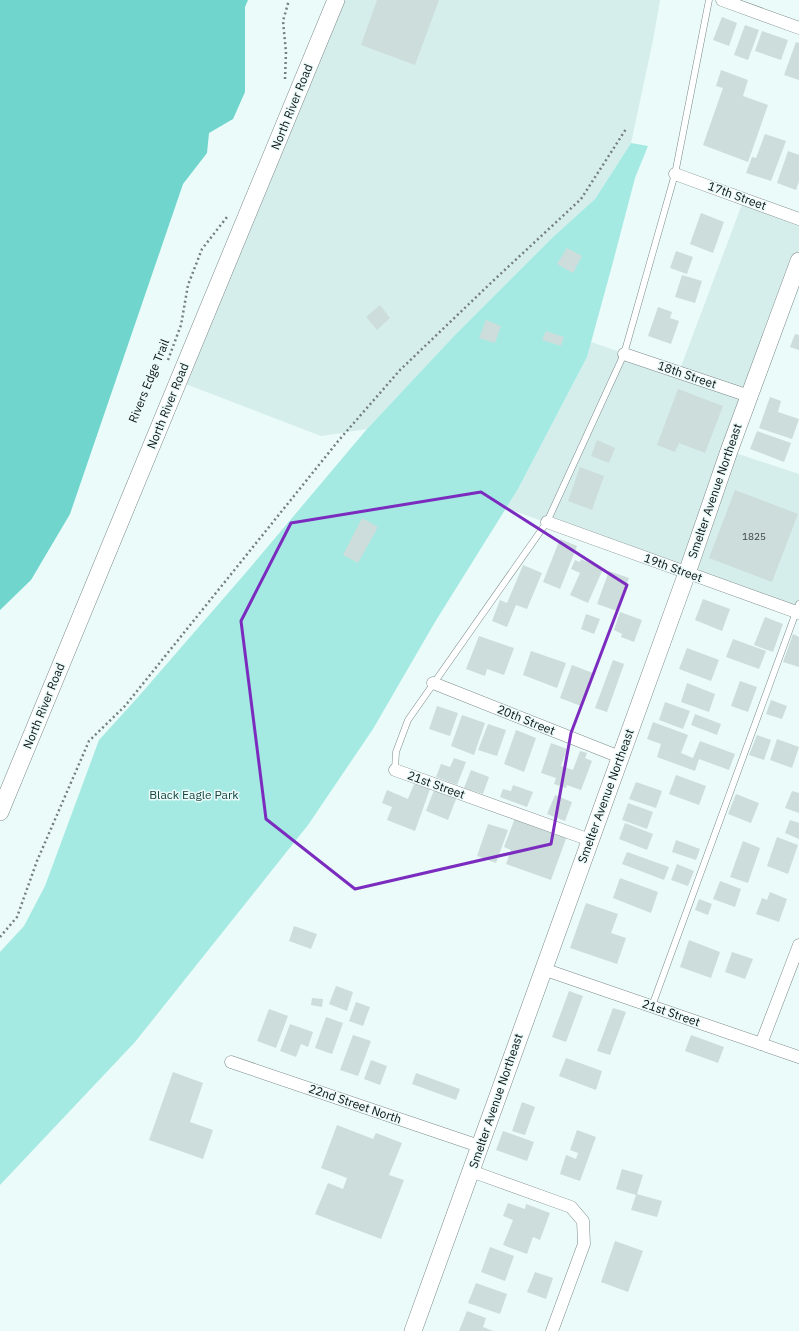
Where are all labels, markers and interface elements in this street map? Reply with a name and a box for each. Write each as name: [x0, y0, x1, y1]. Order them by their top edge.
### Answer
street label: North River Road: [267, 62, 316, 152]
street label: 17th Street: [706, 178, 768, 213]
street label: Rivers Edge Trail: [125, 337, 172, 425]
street label: 18th Street: [656, 357, 719, 392]
street label: North River Road: [143, 361, 192, 451]
street label: Smelter Avenue Northeast: [684, 421, 745, 560]
house number: 1825: [742, 530, 766, 543]
street label: 19th Street: [642, 550, 704, 585]
street label: North River Road: [19, 661, 68, 751]
street label: 20th Street: [495, 701, 557, 738]
street label: Smelter Avenue Northeast: [574, 727, 637, 865]
street label: 21st Street: [405, 767, 467, 802]
park label: Black Eagle Park: [149, 787, 239, 802]
street label: 21st Street: [640, 996, 702, 1029]
street label: Smelter Avenue Northeast: [465, 1031, 526, 1170]
street label: 22nd Street North: [307, 1081, 404, 1126]

